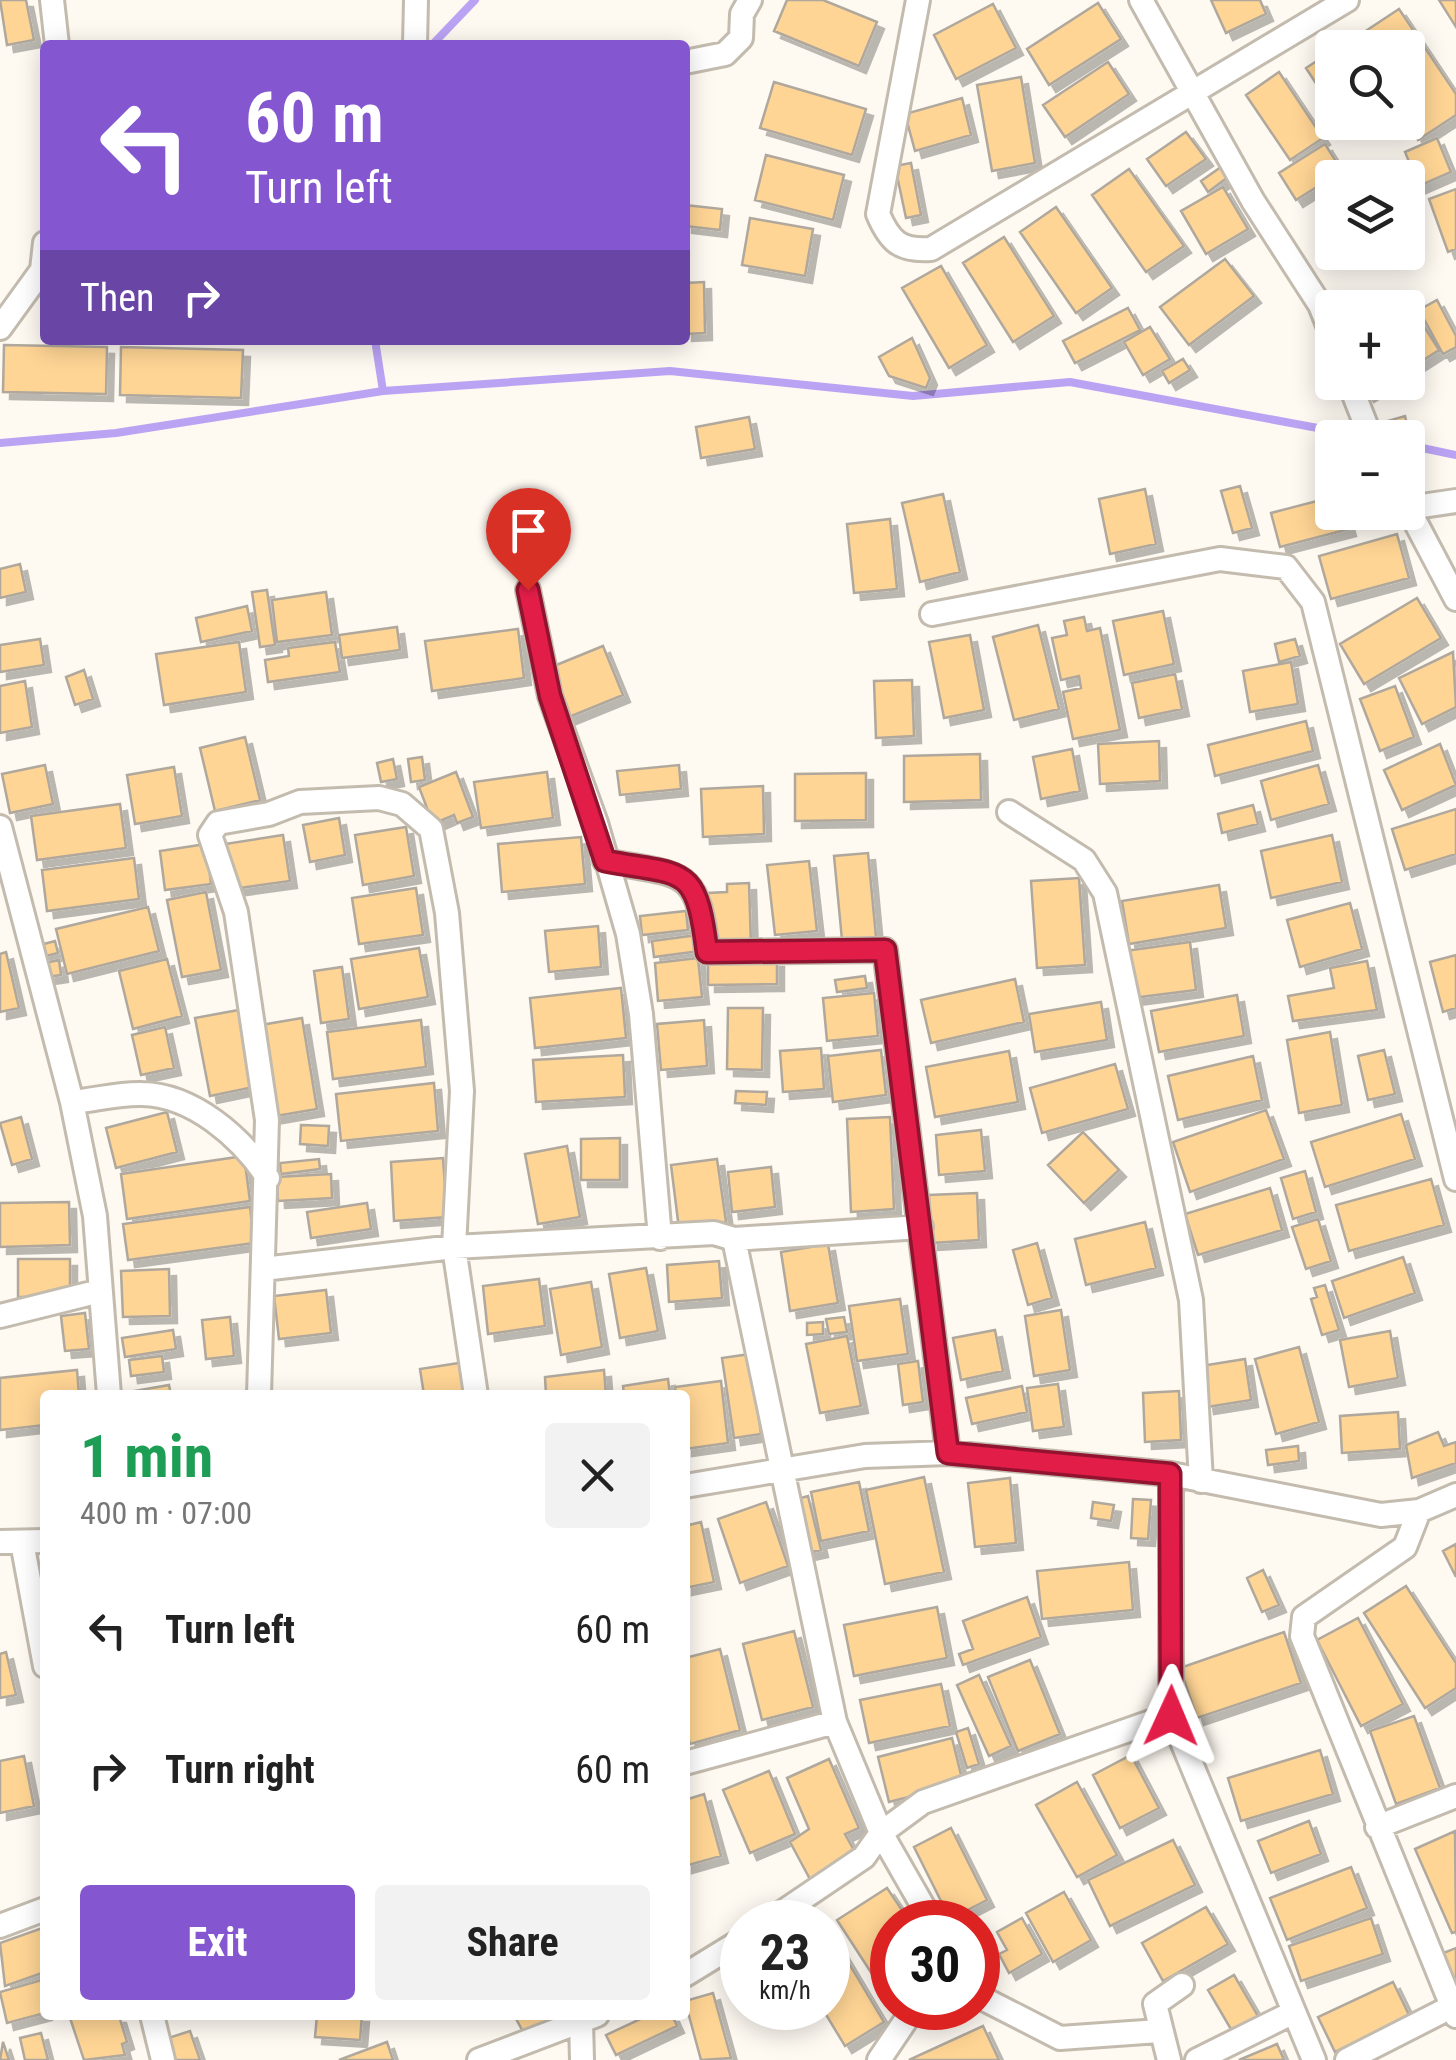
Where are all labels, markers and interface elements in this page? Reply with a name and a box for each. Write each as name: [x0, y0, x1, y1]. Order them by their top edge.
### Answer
map controls: [1315, 30, 1425, 530]
button: search: [1315, 30, 1425, 140]
text: 60 m: [245, 77, 384, 159]
icon: left: [80, 80, 210, 210]
button: layers: [1315, 160, 1425, 270]
text: Turn left: [245, 161, 393, 214]
icon: right: [174, 270, 229, 325]
text: Then: [80, 276, 154, 320]
button: +: [1315, 290, 1425, 400]
button: −: [1315, 420, 1425, 530]
pin: [486, 488, 571, 591]
icon: arrive: [501, 503, 556, 558]
text: 1 min: [80, 1421, 213, 1492]
button: close: [545, 1423, 650, 1528]
text: 400 m · 07:00: [80, 1494, 252, 1532]
icon: left: [80, 1603, 135, 1658]
text: Turn left: [165, 1608, 295, 1652]
text: 60 m: [575, 1608, 650, 1652]
position arrow: [1119, 1664, 1223, 1768]
icon: right: [80, 1743, 135, 1798]
text: Turn right: [165, 1748, 315, 1792]
text: 60 m: [575, 1748, 650, 1792]
button: Exit: [80, 1885, 355, 2000]
button: Share: [375, 1885, 650, 2000]
speed limit sign: 30: [870, 1900, 1000, 2030]
text: 23: [760, 1924, 810, 1982]
text: km/h: [759, 1976, 811, 2005]

